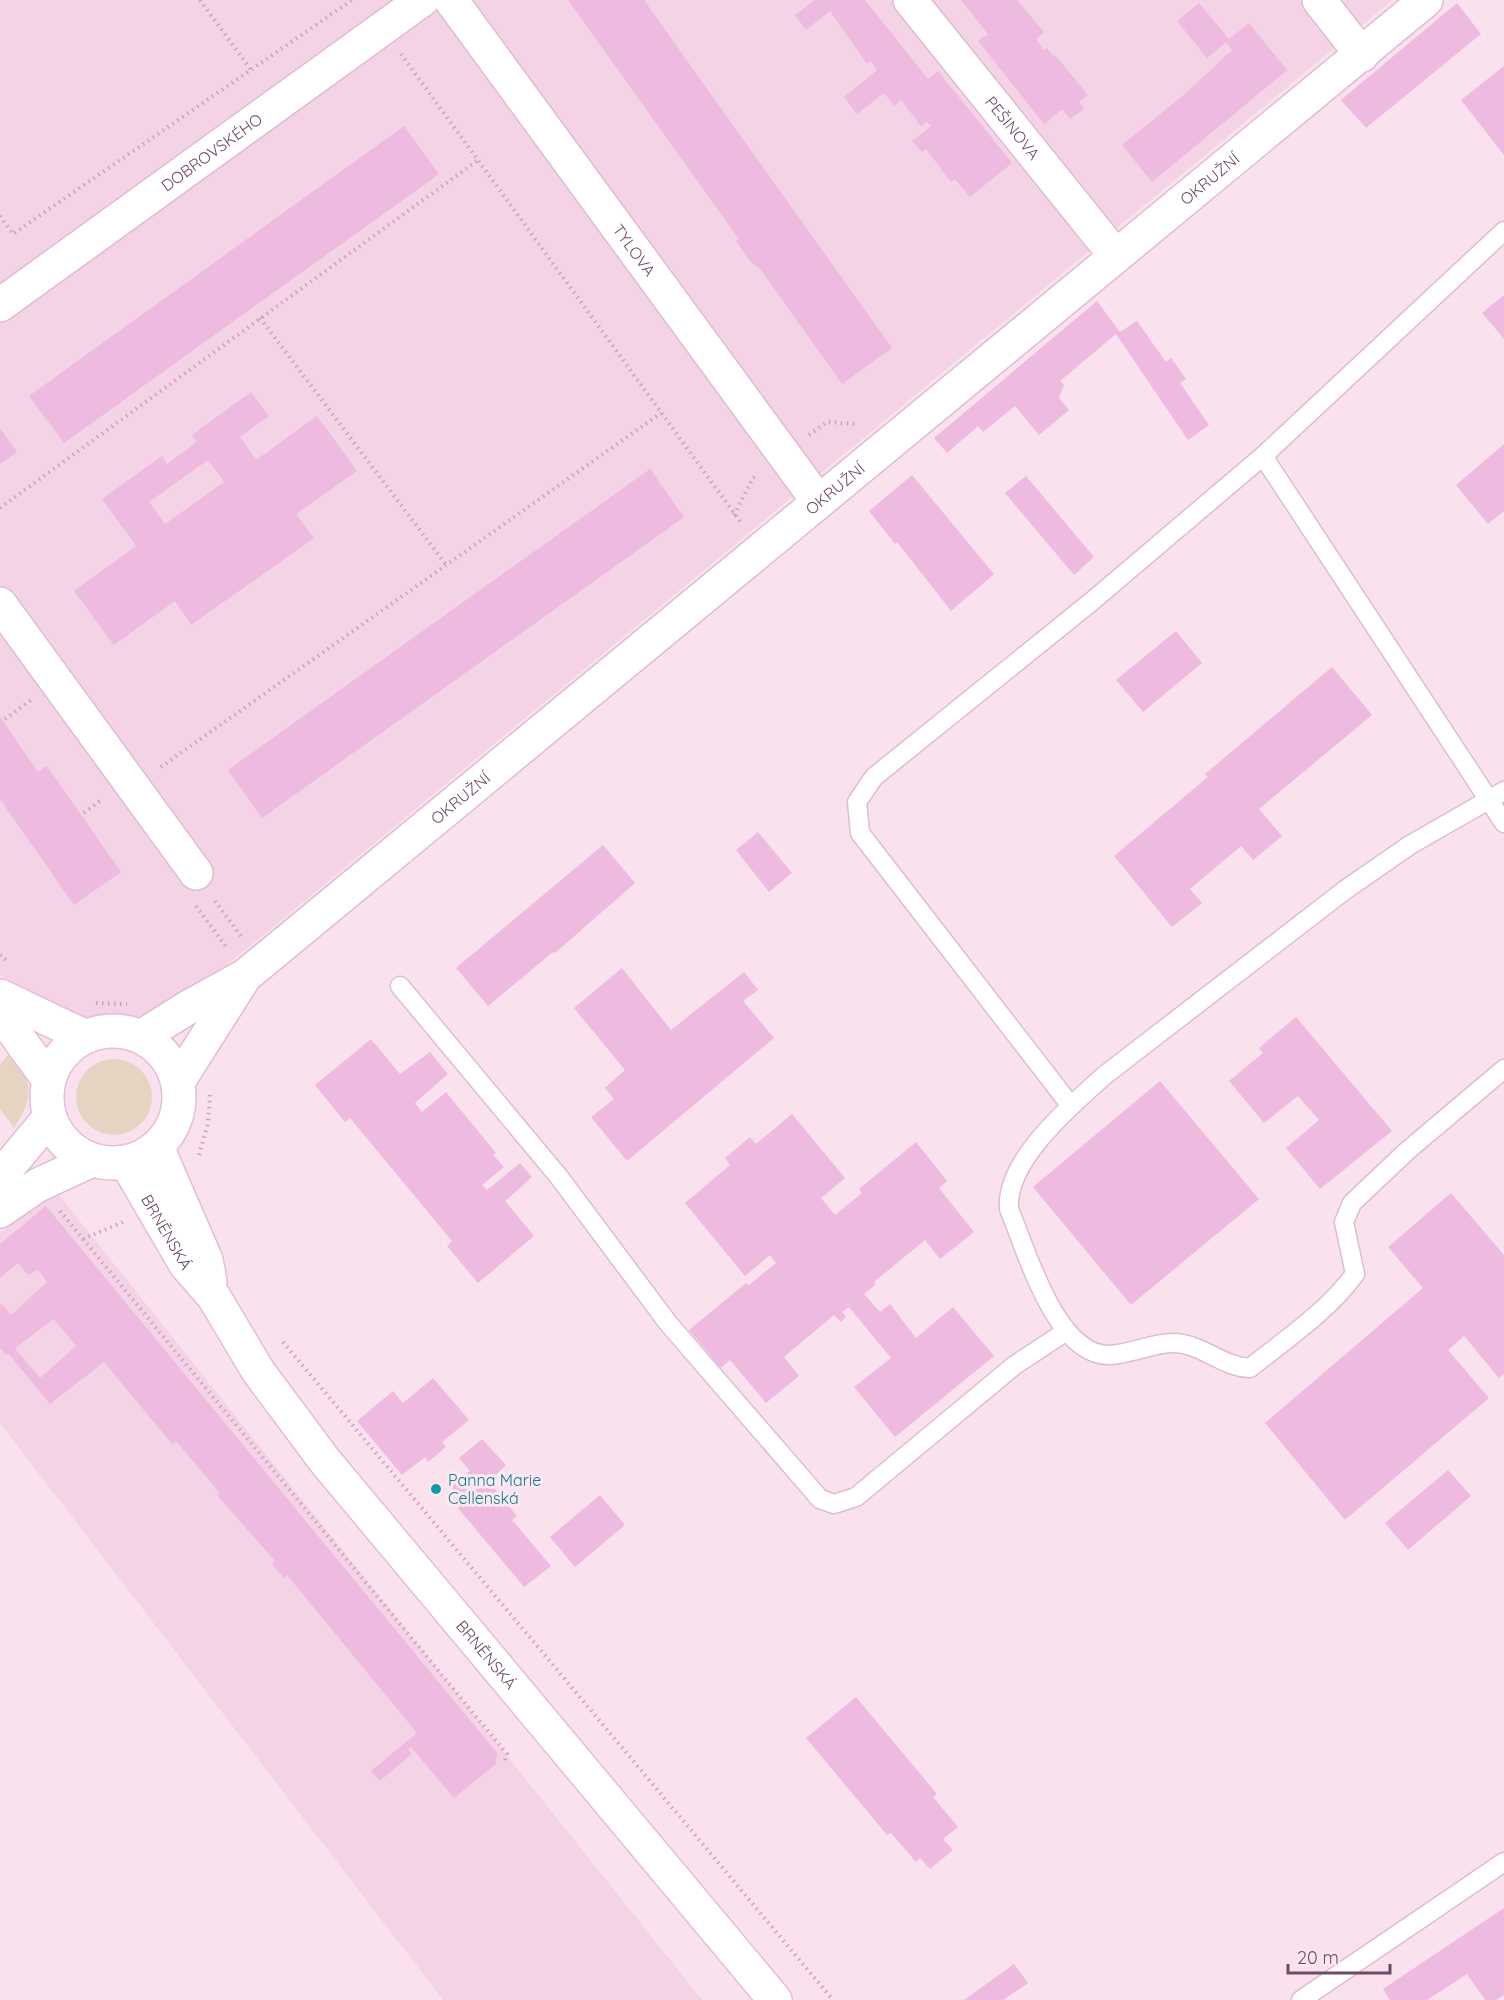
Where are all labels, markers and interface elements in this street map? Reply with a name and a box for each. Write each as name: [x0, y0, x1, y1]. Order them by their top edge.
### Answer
street label: PEŠINOVA: [981, 92, 1044, 164]
street label: DOBROVSKÉHO: [157, 109, 266, 195]
street label: OKRUŽNÍ: [1176, 148, 1244, 209]
street label: TYLOVA: [608, 220, 660, 280]
street label: OKRUŽNÍ: [801, 457, 870, 519]
street label: OKRUŽNÍ: [427, 767, 495, 828]
street label: BRNĚNSKÁ: [137, 1191, 196, 1273]
place label: Panna Marie Cellenská: [448, 1470, 541, 1508]
marker: Panna Marie Cellenská: [429, 1482, 443, 1496]
street label: BRNĚNSKÁ: [452, 1616, 521, 1693]
scale bar: [1288, 1937, 1390, 1975]
text: 20 m: [1297, 1946, 1339, 1969]

